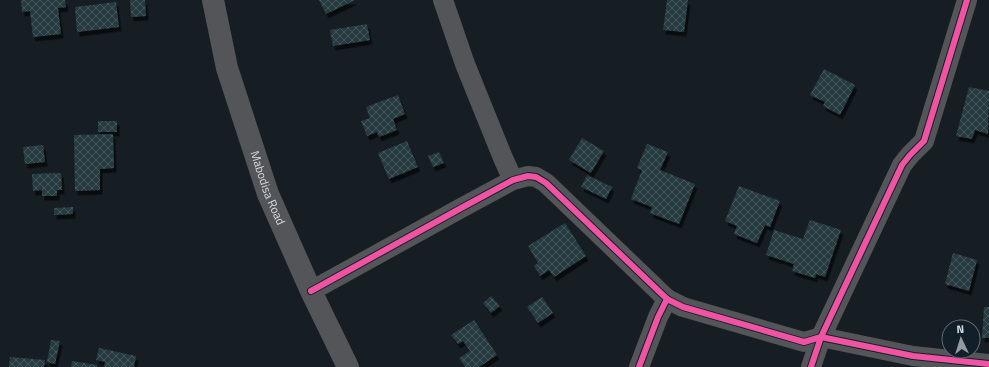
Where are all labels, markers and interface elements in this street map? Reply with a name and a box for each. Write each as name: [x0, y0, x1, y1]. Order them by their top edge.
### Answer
street label: Mabodisa Road: [246, 148, 291, 228]
north arrow: [941, 319, 981, 359]
text: N: [956, 321, 965, 337]

